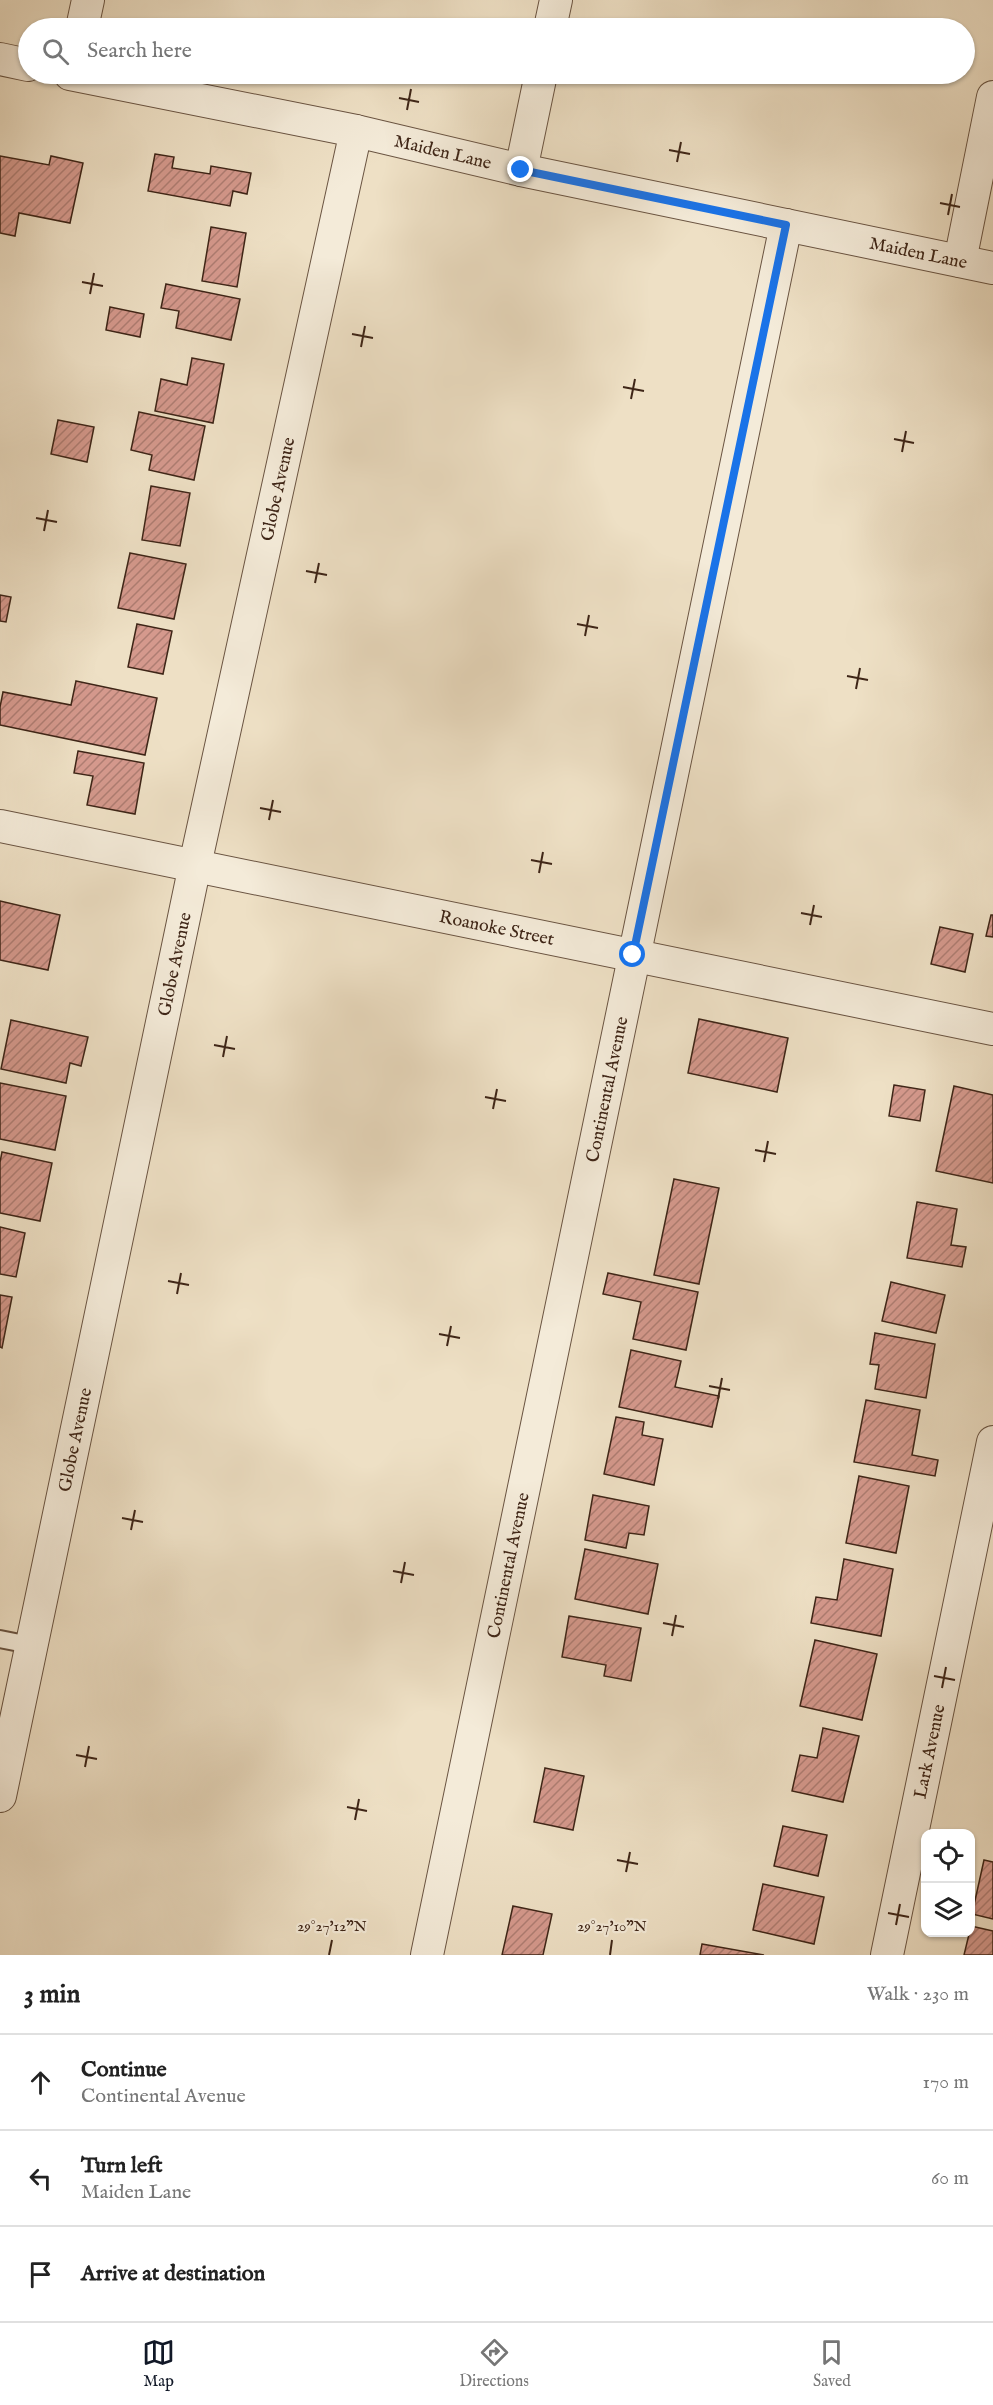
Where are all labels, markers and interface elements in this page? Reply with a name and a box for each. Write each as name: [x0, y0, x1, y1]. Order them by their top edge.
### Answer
search box: [18, 18, 975, 84]
icon: search: [39, 35, 72, 68]
text: Search here: [87, 37, 192, 65]
street label: Maiden Lane: [392, 130, 494, 176]
route end: [507, 156, 533, 182]
street label: Maiden Lane: [867, 233, 969, 275]
street label: Globe Avenue: [256, 435, 301, 544]
street label: Roanoke Street: [437, 906, 556, 952]
street label: Globe Avenue: [154, 910, 198, 1018]
route start: [619, 941, 645, 967]
street label: Continental Avenue: [582, 1015, 634, 1165]
street label: Globe Avenue: [54, 1386, 98, 1494]
street label: Continental Avenue: [483, 1491, 536, 1641]
street label: Lark Avenue: [910, 1702, 952, 1801]
map controls: [921, 1829, 975, 1937]
button: locate: [921, 1829, 975, 1883]
button: layers: [921, 1883, 975, 1937]
text: 29°27'12"N: [297, 1917, 367, 1936]
text: 29°27'10"N: [577, 1917, 647, 1936]
text: 3 min: [24, 1978, 80, 2011]
text: Walk · 230 m: [867, 1982, 969, 2007]
text: Continue: [81, 2056, 167, 2084]
icon: ahead: [24, 2066, 57, 2099]
text: 170 m: [923, 2070, 969, 2095]
text: Continental Avenue: [81, 2084, 246, 2109]
text: Turn left: [81, 2152, 163, 2180]
icon: left: [24, 2162, 57, 2195]
text: 60 m: [931, 2166, 969, 2191]
text: Maiden Lane: [81, 2180, 191, 2205]
icon: arrive: [24, 2258, 57, 2291]
text: Arrive at destination: [81, 2260, 265, 2288]
tab: Map: [142, 2336, 175, 2392]
tab: Directions: [459, 2336, 529, 2392]
tab: Saved: [813, 2336, 851, 2392]

